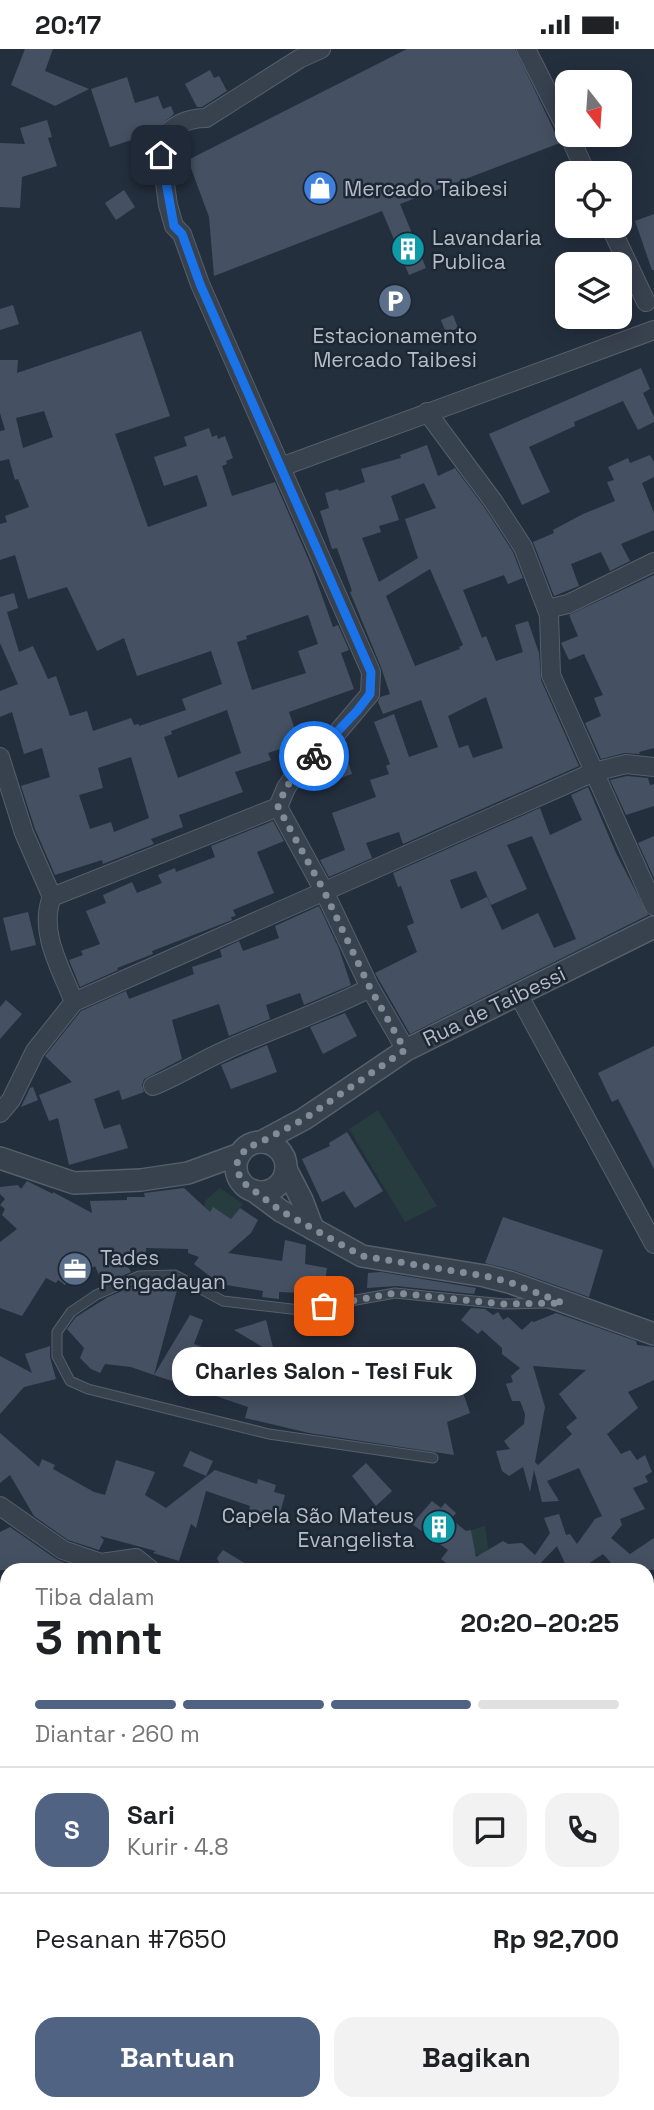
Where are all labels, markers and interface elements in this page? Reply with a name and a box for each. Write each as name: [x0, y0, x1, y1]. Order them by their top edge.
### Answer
text: 20:17: [35, 8, 101, 42]
north arrow: [555, 70, 632, 147]
map controls: [555, 70, 632, 329]
pin: [131, 125, 191, 185]
icon: home: [142, 136, 180, 174]
button: locate: [555, 161, 632, 238]
shop icon: Mercado Taibesi: [301, 169, 339, 207]
place label: Mercado Taibesi: [344, 175, 508, 202]
place label: Lavandaria Publica: [432, 224, 542, 275]
building icon: Lavandaria Publica: [389, 230, 427, 268]
button: layers: [555, 252, 632, 329]
parking icon: Estacionamento Mercado Taibesi: [376, 282, 414, 320]
place label: Estacionamento Mercado Taibesi: [312, 322, 478, 373]
courier: [279, 721, 349, 791]
icon: bike: [295, 737, 333, 775]
street label: Rua de Taibessi: [418, 960, 570, 1052]
place label: Tades Pengadayan: [100, 1244, 226, 1295]
office icon: Tades Pengadayan: [56, 1250, 94, 1288]
pin: [294, 1276, 354, 1336]
icon: bag: [305, 1287, 343, 1325]
callout: Charles Salon - Tesi Fuk: [172, 1348, 476, 1397]
text: Charles Salon - Tesi Fuk: [195, 1356, 453, 1386]
place label: Capela São Mateus Evangelista: [222, 1502, 414, 1553]
building icon: Capela São Mateus Evangelista: [420, 1508, 458, 1546]
text: Tiba dalam: [35, 1582, 155, 1612]
text: 20:20–20:25: [460, 1606, 619, 1640]
text: 3 mnt: [35, 1609, 163, 1667]
text: Diantar · 260 m: [35, 1719, 200, 1749]
button: chat: [453, 1793, 527, 1867]
button: phone: [545, 1793, 619, 1867]
text: Sari: [127, 1798, 175, 1832]
text: S: [64, 1813, 80, 1847]
text: Kurir · 4.8: [127, 1832, 229, 1862]
text: Pesanan #7650: [35, 1922, 227, 1956]
text: Rp 92,700: [493, 1922, 619, 1956]
button: Bantuan: [35, 2017, 320, 2097]
button: Bagikan: [334, 2017, 619, 2097]

